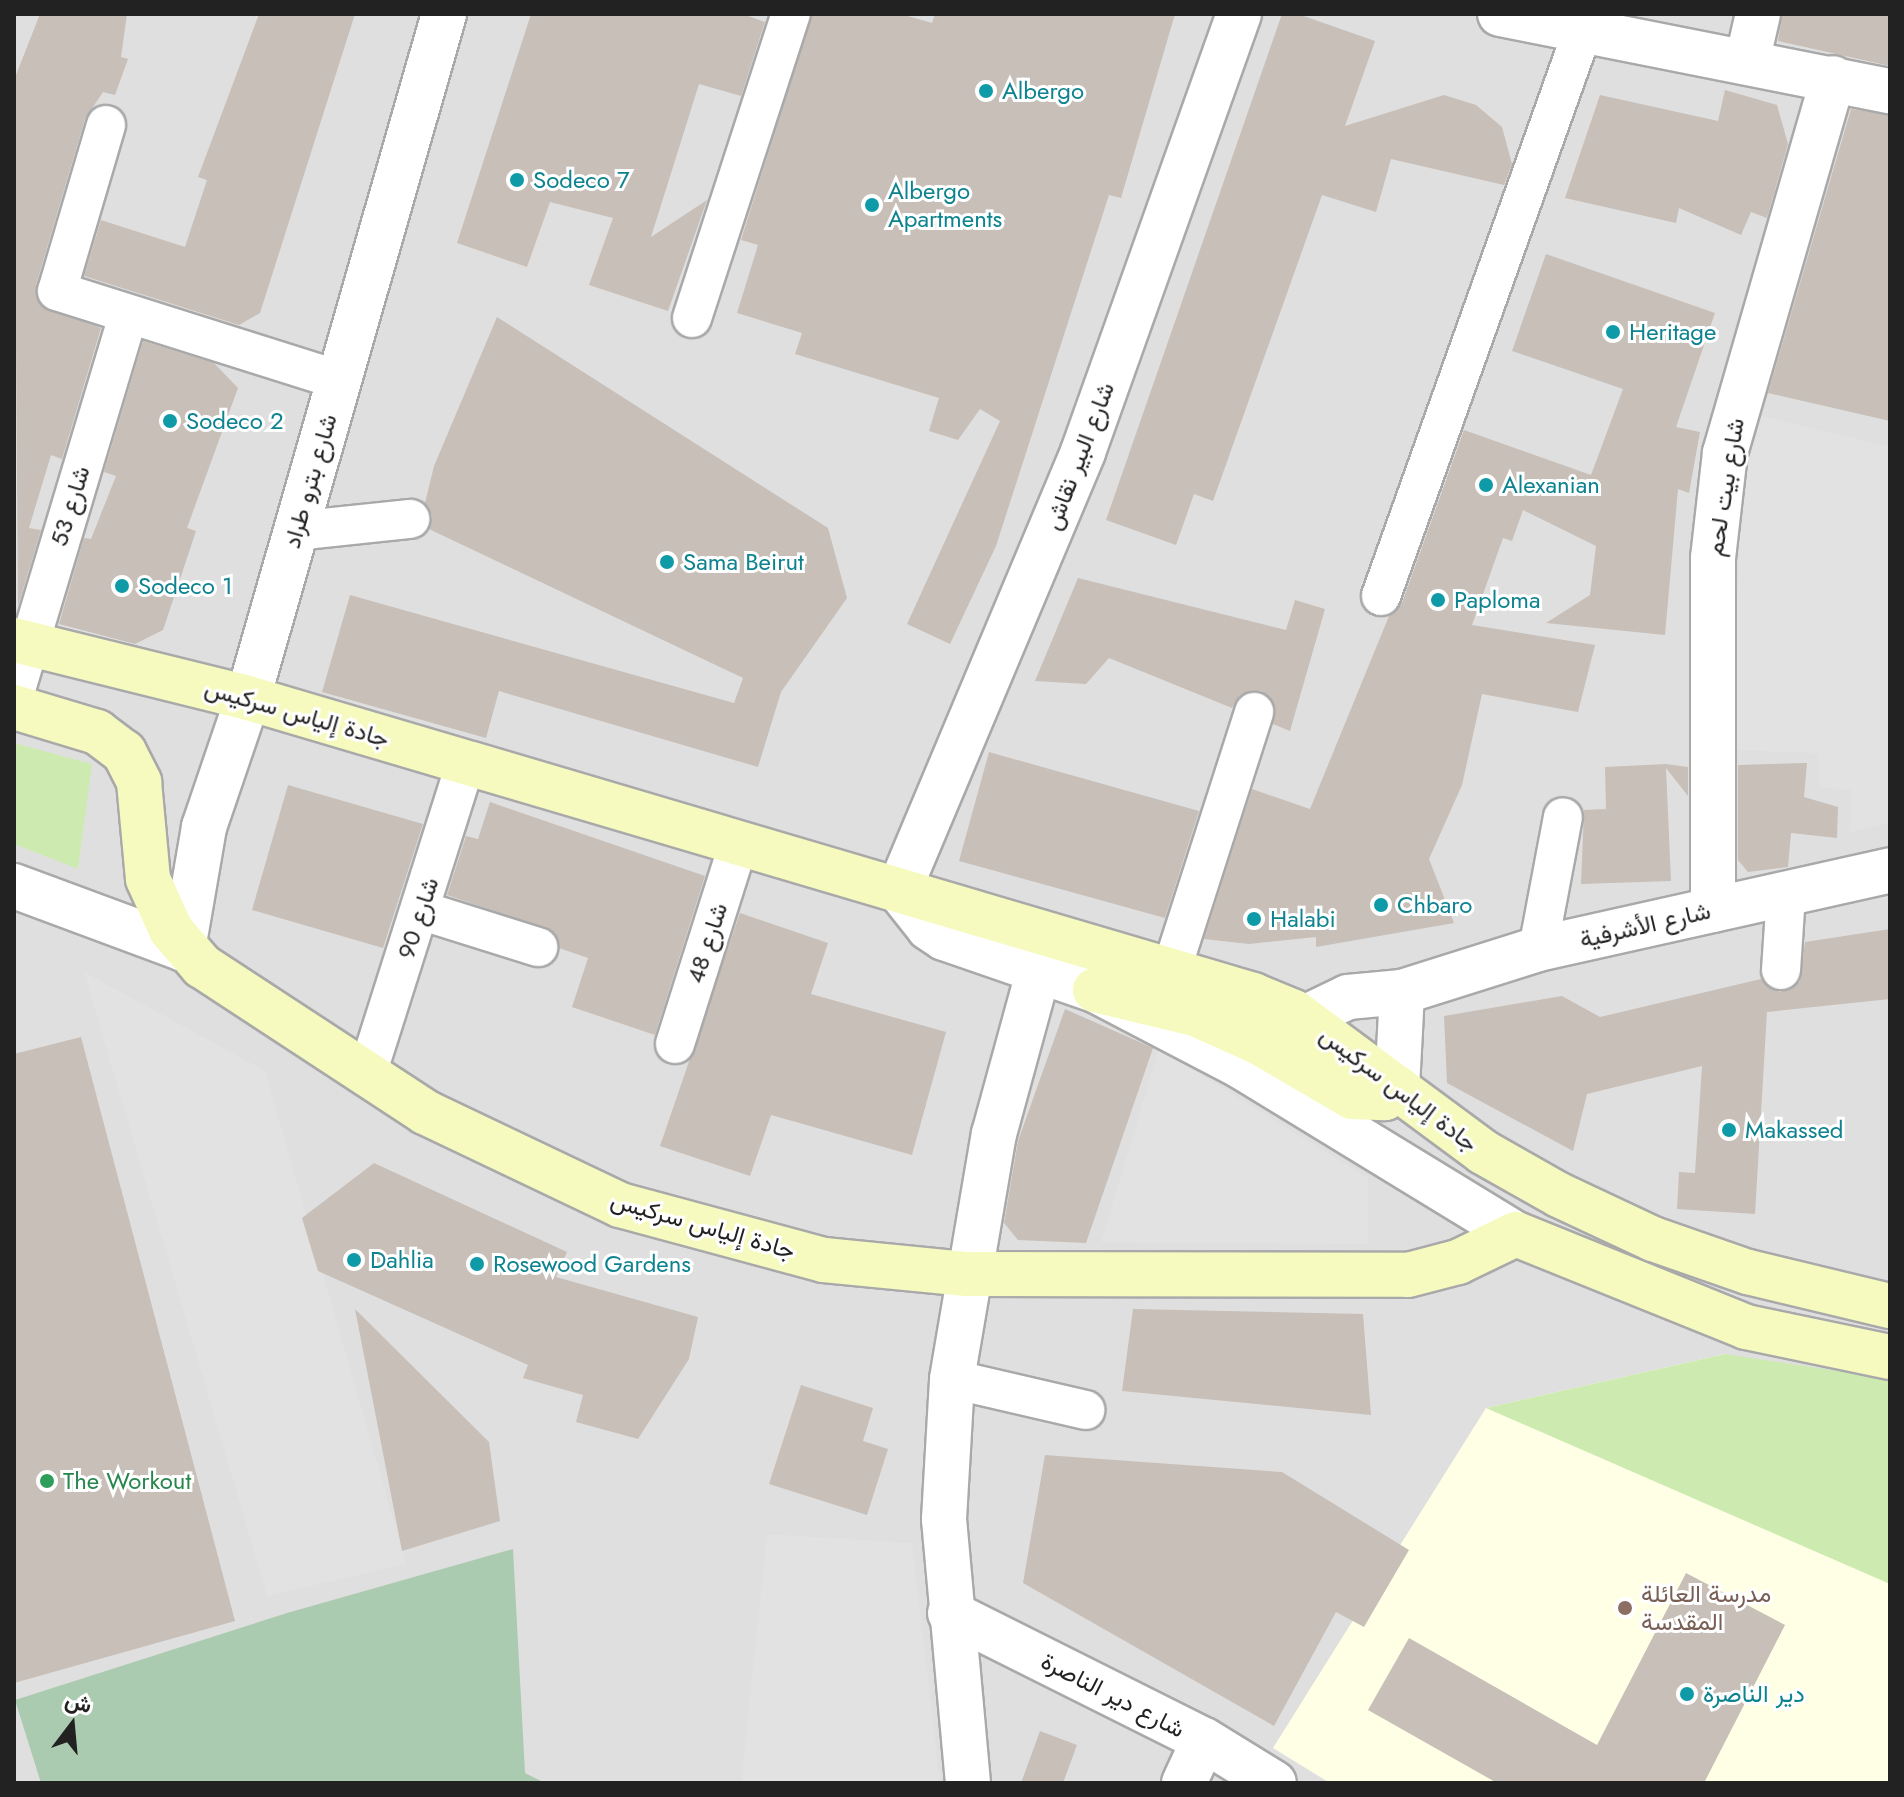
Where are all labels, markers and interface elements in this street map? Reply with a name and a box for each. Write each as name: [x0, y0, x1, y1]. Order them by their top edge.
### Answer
place label: Albergo: [1002, 77, 1084, 105]
marker: Albergo: [977, 82, 995, 100]
place label: Sodeco 7: [533, 166, 630, 194]
marker: Sodeco 7: [508, 171, 526, 189]
place label: Albergo Apartments: [888, 177, 1002, 233]
marker: Albergo Apartments: [863, 196, 881, 214]
place label: Heritage: [1629, 318, 1716, 346]
marker: Heritage: [1604, 323, 1622, 341]
street label: شارع البير نقاش: [1038, 378, 1120, 534]
place label: Sodeco 2: [186, 407, 284, 435]
street label: شارع بترو طراد: [277, 411, 343, 551]
marker: Sodeco 2: [161, 412, 179, 430]
street label: شارع بيت لحم: [1700, 416, 1750, 558]
street label: شارع 53: [44, 463, 96, 549]
place label: Alexanian: [1502, 471, 1600, 499]
marker: Alexanian: [1477, 476, 1495, 494]
place label: Sama Beirut: [683, 548, 804, 576]
marker: Sama Beirut: [658, 553, 676, 571]
place label: Sodeco 1: [138, 572, 233, 600]
marker: Sodeco 1: [113, 577, 131, 595]
place label: Paploma: [1454, 586, 1541, 614]
marker: Paploma: [1429, 591, 1447, 609]
street label: جادة إلياس سركيس: [202, 673, 392, 753]
street label: شارع 90: [391, 874, 445, 962]
place label: Chbaro: [1397, 891, 1472, 919]
marker: Chbaro: [1372, 896, 1390, 914]
street label: شارع الأشرفية: [1577, 896, 1713, 954]
street label: شارع 48: [681, 899, 733, 987]
place label: Halabi: [1270, 905, 1336, 933]
marker: Halabi: [1245, 910, 1263, 928]
street label: جادة إلياس سركيس: [1314, 1020, 1484, 1158]
place label: Makassed: [1745, 1116, 1843, 1144]
marker: Makassed: [1720, 1121, 1738, 1139]
street label: جادة إلياس سركيس: [608, 1185, 798, 1265]
place label: Dahlia: [370, 1246, 434, 1274]
place label: Rosewood Gardens: [493, 1250, 691, 1278]
marker: Dahlia: [345, 1251, 363, 1269]
marker: Rosewood Gardens: [468, 1255, 486, 1273]
place label: The Workout: [63, 1467, 191, 1495]
marker: The Workout: [38, 1472, 56, 1490]
place label: مدرسة العائلة المقدسة: [1641, 1580, 1771, 1636]
marker: مدرسة العائلة المقدسة: [1616, 1599, 1634, 1617]
street label: شارع دير الناصرة: [1036, 1646, 1190, 1744]
place label: دير الناصرة: [1703, 1680, 1805, 1708]
text: ش: [61, 1683, 96, 1721]
north arrow: [32, 1685, 112, 1765]
marker: دير الناصرة: [1678, 1685, 1696, 1703]

